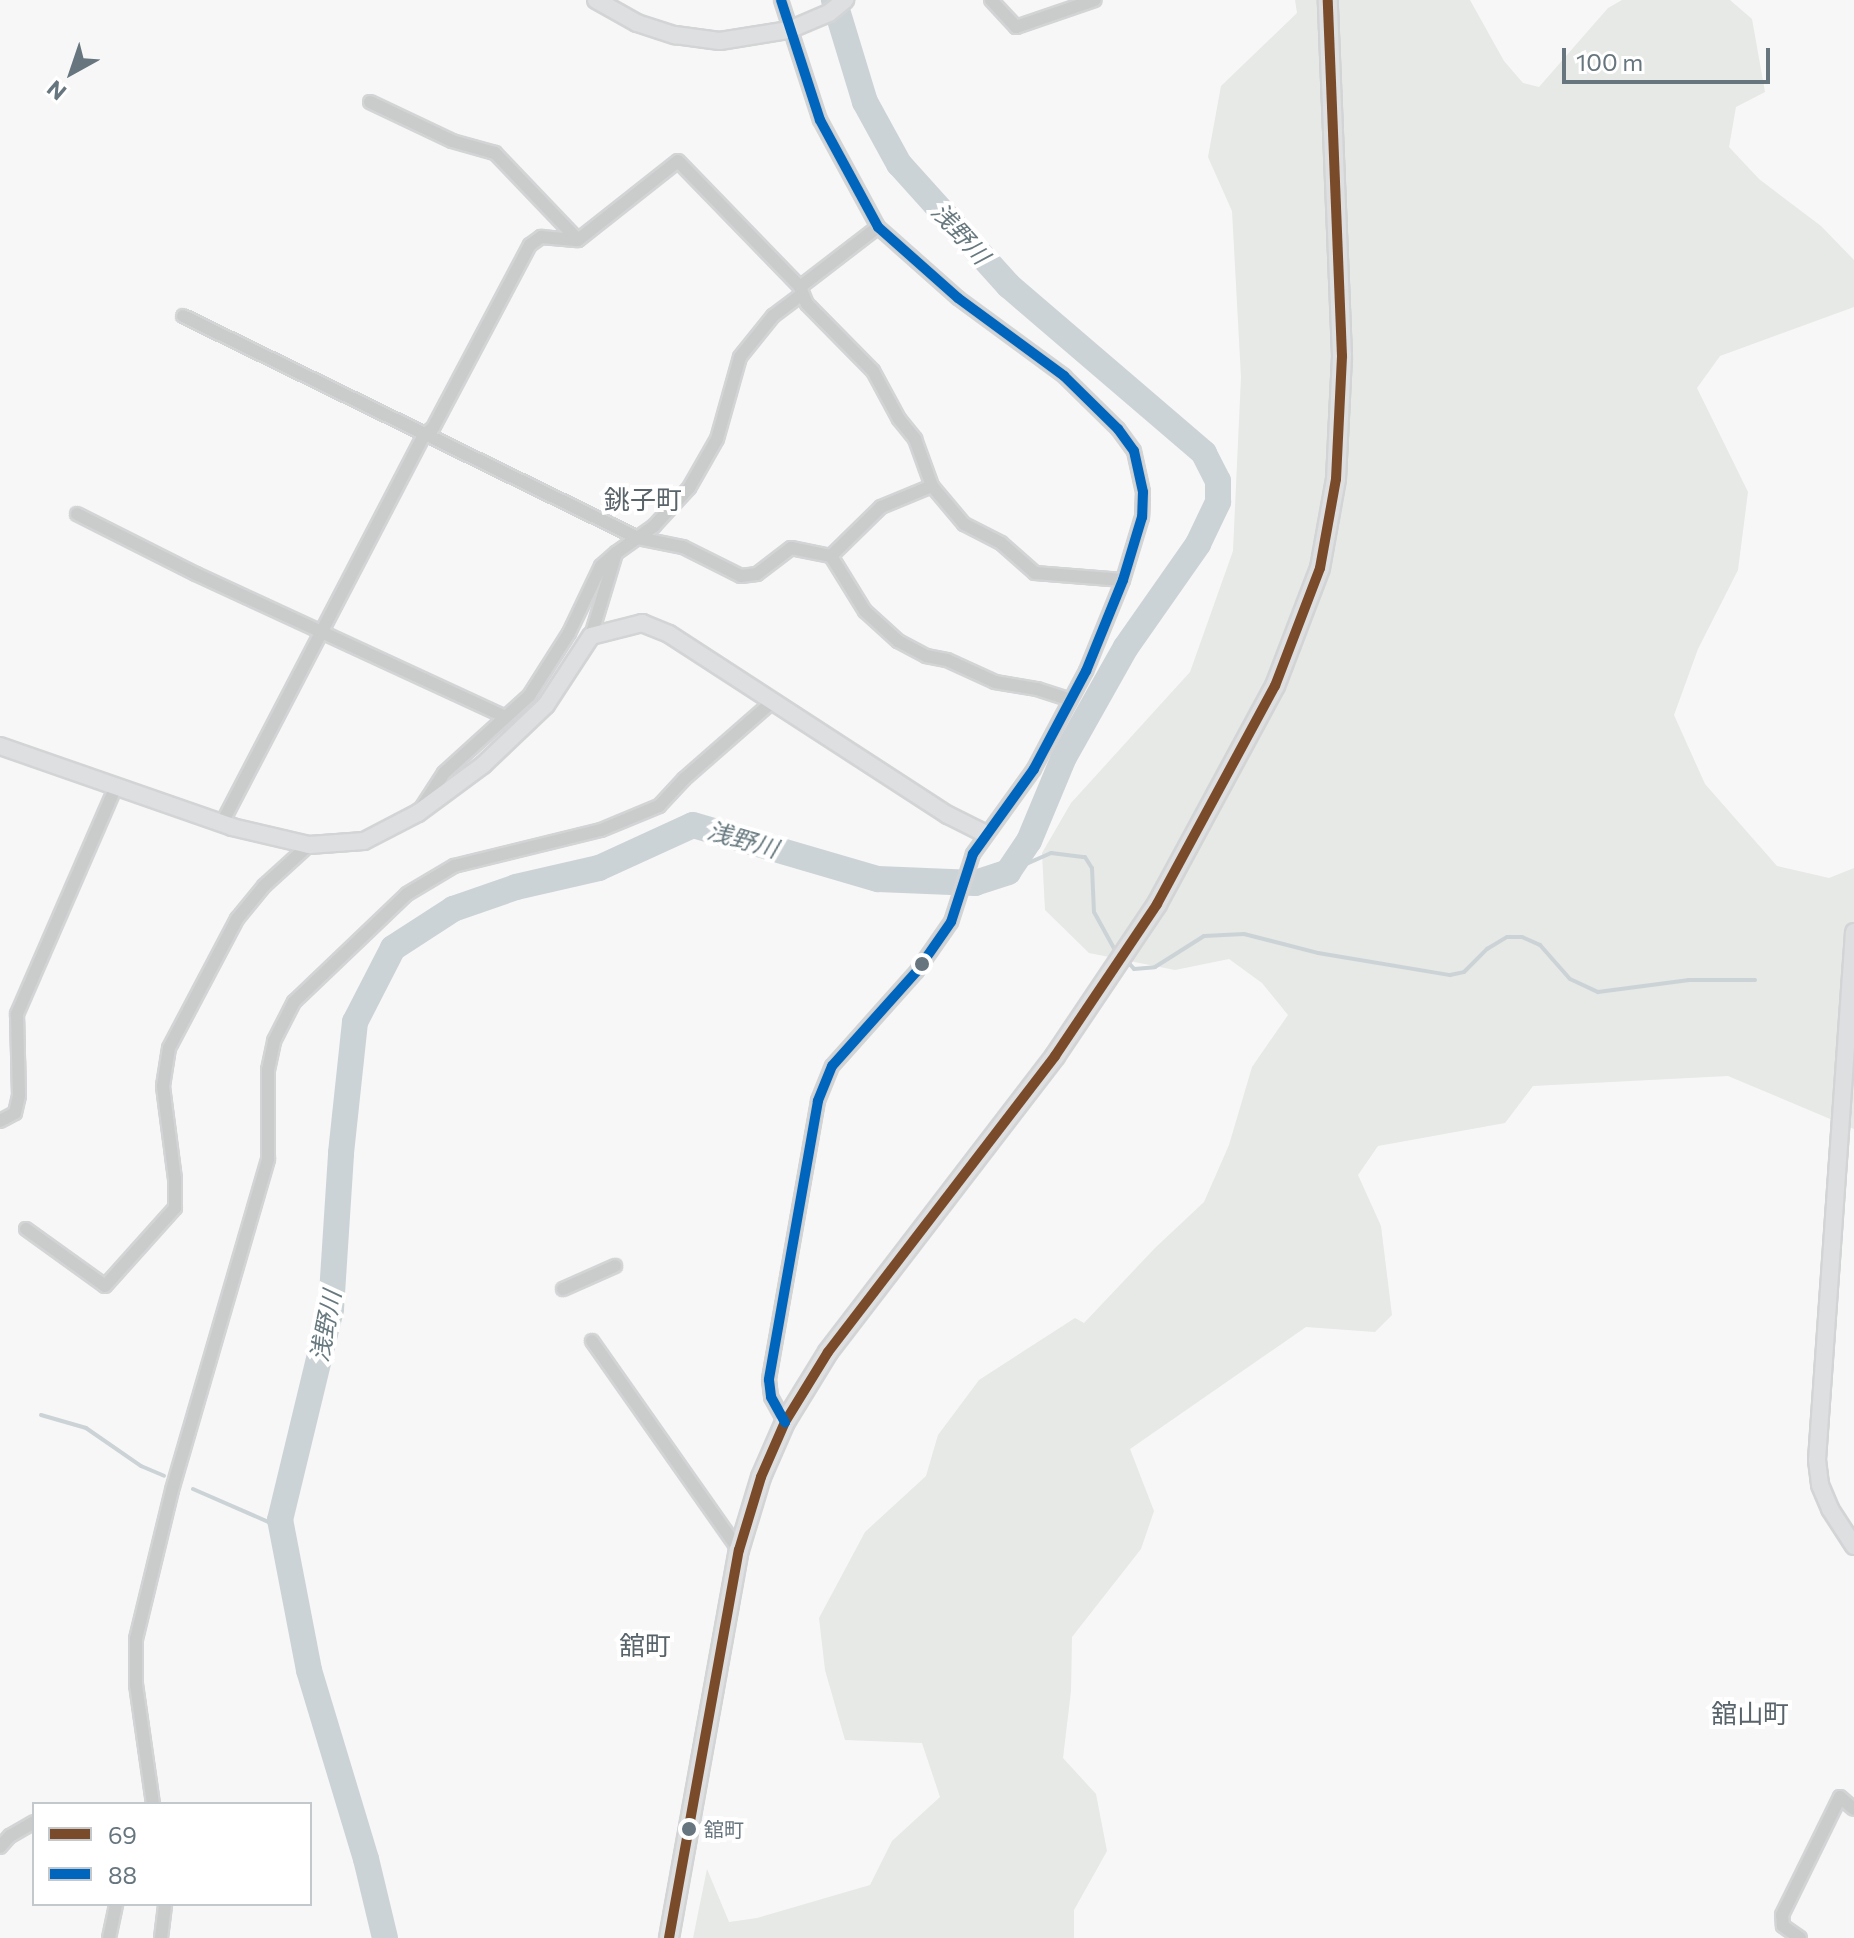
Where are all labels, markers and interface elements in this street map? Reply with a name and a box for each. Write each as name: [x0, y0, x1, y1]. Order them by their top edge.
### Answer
north arrow: [32, 32, 112, 112]
scale bar: [1566, 32, 1774, 82]
text: 100 m: [1576, 47, 1643, 76]
text: N: [41, 75, 71, 106]
water label: 浅野川: [926, 197, 996, 269]
district label: 銚子町: [604, 483, 682, 515]
water label: 浅野川: [704, 815, 782, 863]
unlabelled marker: [914, 956, 930, 972]
water label: 浅野川: [304, 1288, 346, 1364]
district label: 舘町: [619, 1629, 671, 1661]
district label: 舘山町: [1711, 1697, 1789, 1729]
legend: [32, 1802, 312, 1906]
place label: 舘町: [704, 1817, 744, 1841]
text: 69: [108, 1820, 137, 1849]
marker: 舘町: [681, 1821, 697, 1837]
text: 88: [108, 1860, 137, 1889]

